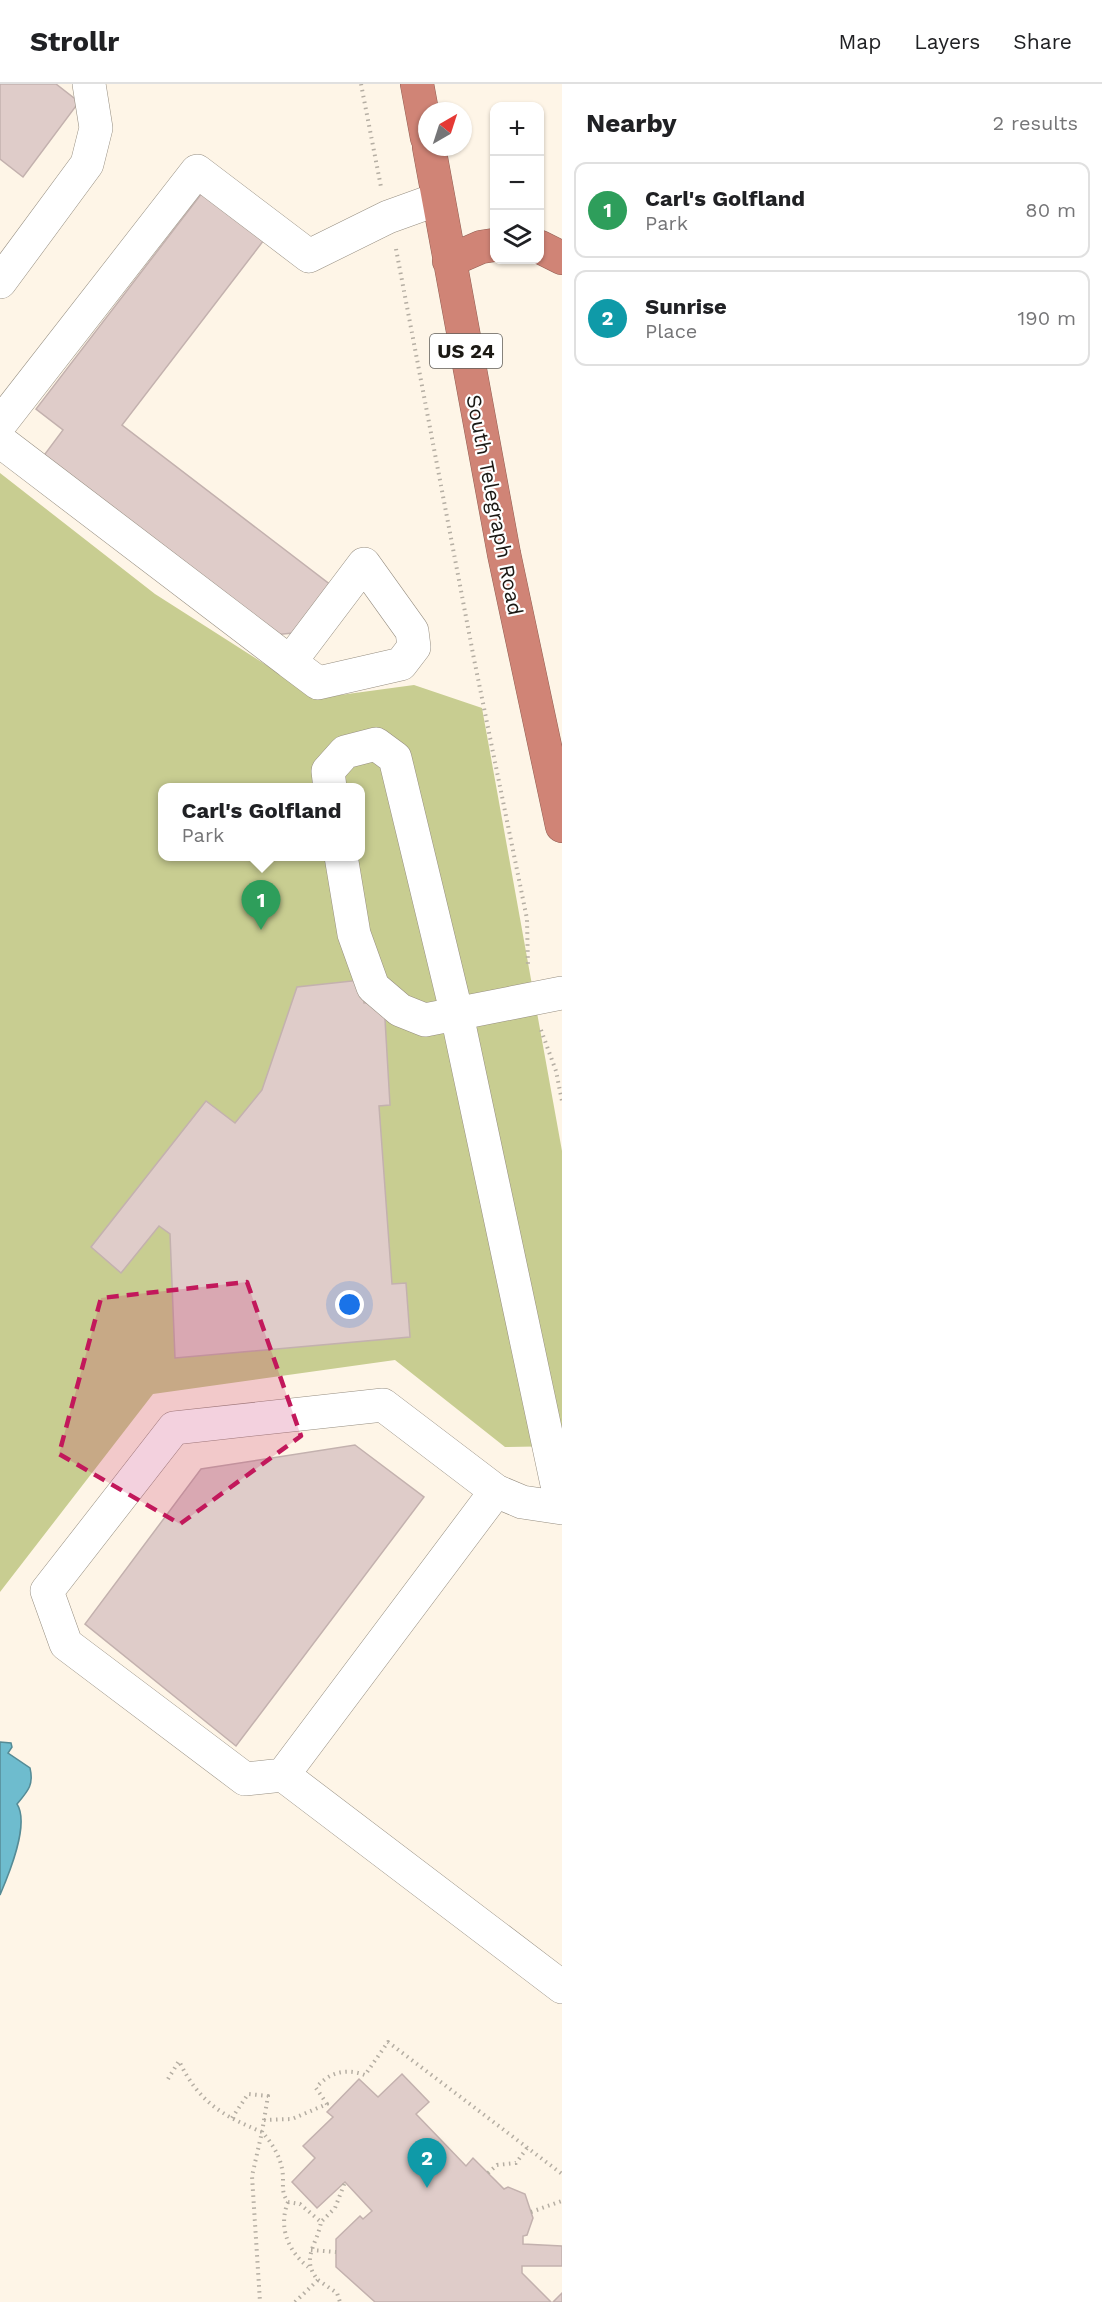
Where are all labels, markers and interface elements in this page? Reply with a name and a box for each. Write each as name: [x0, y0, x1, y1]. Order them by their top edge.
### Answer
text: Strollr: [30, 25, 119, 58]
text: Map: [838, 29, 881, 54]
text: Layers: [914, 29, 980, 54]
text: Share: [1013, 29, 1072, 54]
north arrow: [418, 102, 472, 156]
map controls: [490, 102, 544, 264]
button: +: [490, 102, 544, 156]
text: Nearby: [586, 108, 677, 138]
text: 2 results: [993, 111, 1078, 135]
button: −: [490, 156, 544, 210]
text: Carl's Golfland: [645, 186, 805, 211]
text: 1: [603, 198, 612, 222]
text: 80 m: [1025, 198, 1076, 222]
button: layers: [490, 210, 544, 264]
text: Park: [645, 211, 688, 235]
text: Sunrise: [645, 294, 727, 319]
text: 2: [602, 306, 613, 330]
text: 190 m: [1018, 306, 1076, 330]
text: Place: [645, 319, 697, 343]
road number: US 24: [430, 334, 502, 368]
street label: South Telegraph Road: [461, 392, 529, 618]
popup: [158, 783, 365, 861]
text: Carl's Golfland: [181, 798, 342, 823]
text: Park: [181, 823, 224, 847]
pin: 1: [242, 880, 280, 930]
your location: [335, 1290, 364, 1319]
pin: 2: [408, 2138, 446, 2188]

